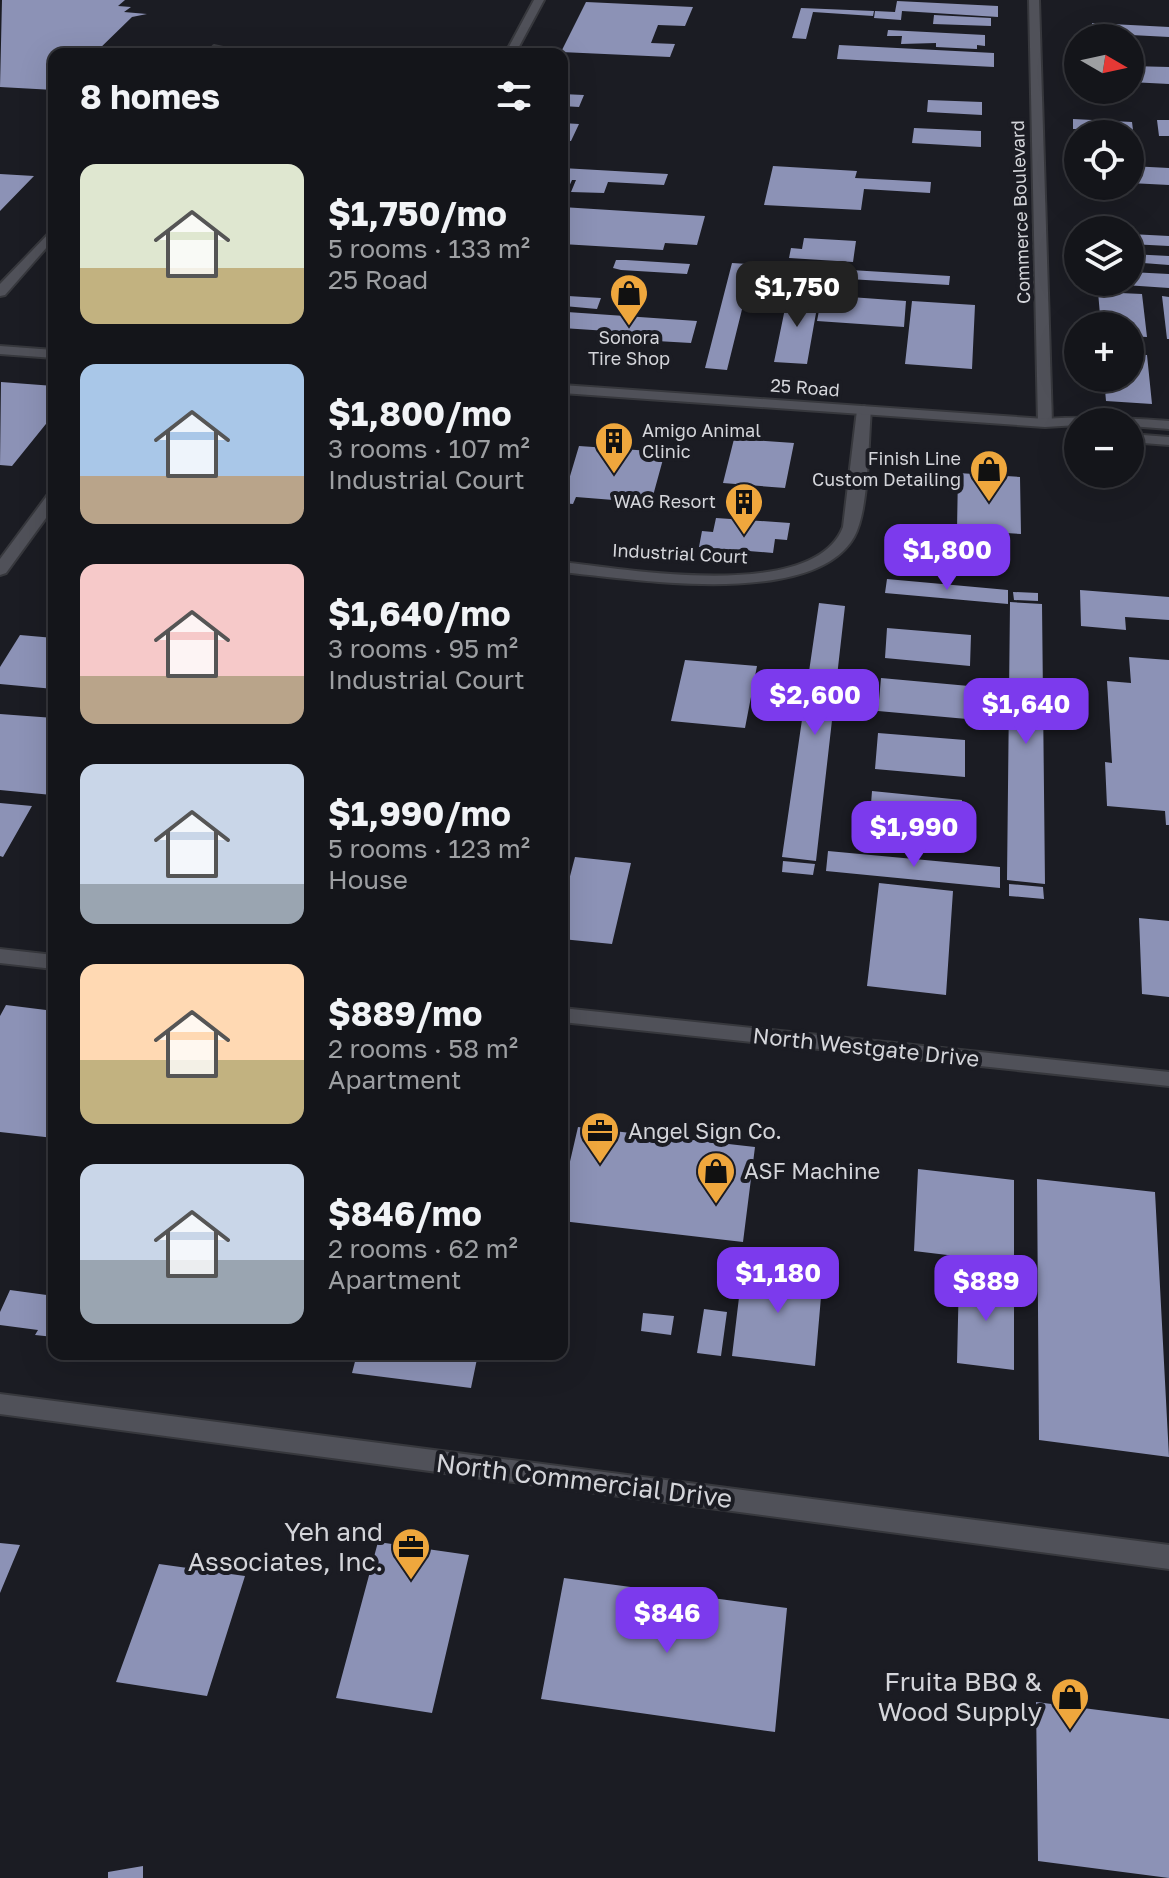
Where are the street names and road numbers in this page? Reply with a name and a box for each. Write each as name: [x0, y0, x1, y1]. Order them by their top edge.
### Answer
street label: Commerce Boulevard: [1006, 120, 1034, 304]
street label: 25 Road: [770, 374, 840, 400]
street label: Industrial Court: [611, 538, 749, 568]
street label: North Westgate Drive: [751, 1021, 981, 1072]
street label: North Commercial Drive: [434, 1447, 734, 1514]

